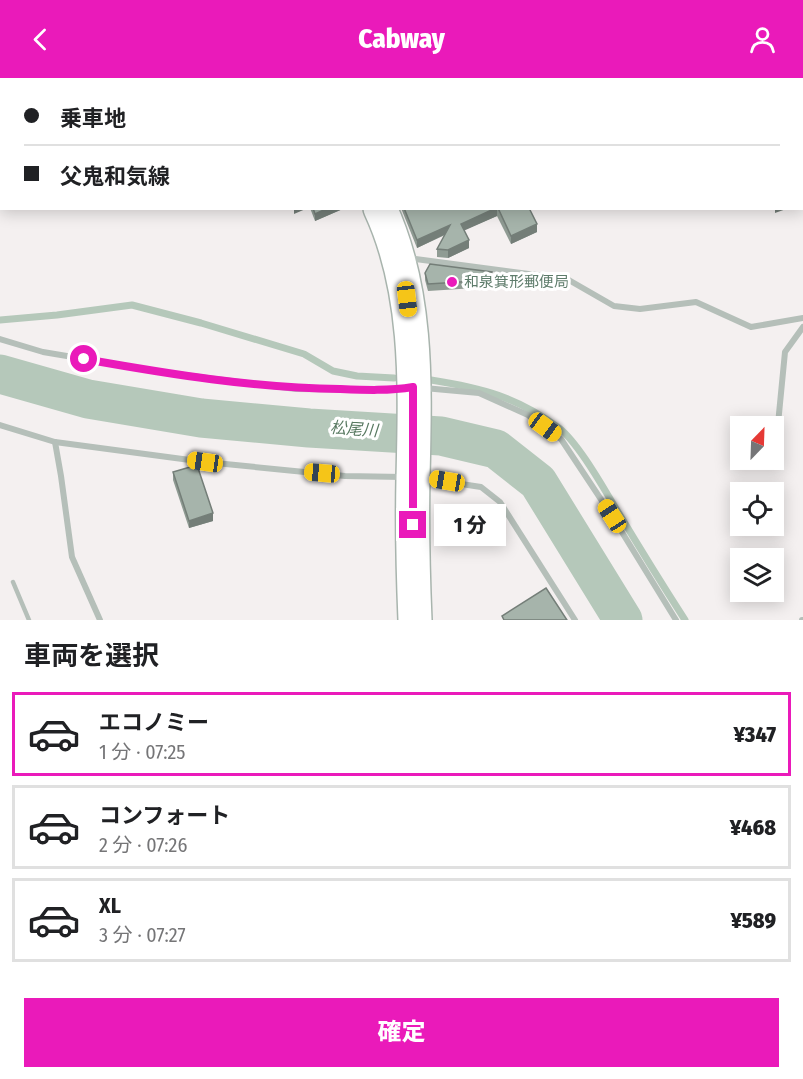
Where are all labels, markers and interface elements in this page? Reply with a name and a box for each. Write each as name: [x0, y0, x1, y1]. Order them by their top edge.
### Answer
icon: back: [24, 23, 57, 56]
text: Cabway: [358, 23, 445, 55]
icon: person: [746, 23, 779, 56]
text: 乗車地: [60, 105, 126, 132]
text: 父鬼和気線: [60, 163, 170, 190]
place label: 和泉箕形郵便局: [464, 273, 569, 291]
marker: 和泉箕形郵便局: [445, 275, 459, 289]
car: [396, 280, 418, 318]
route start: [70, 345, 97, 372]
car: [525, 409, 565, 445]
north arrow: [730, 416, 784, 470]
map controls: [730, 416, 784, 602]
water label: 松尾川: [329, 418, 381, 440]
car: [186, 451, 224, 473]
car: [303, 462, 341, 484]
car: [428, 469, 466, 493]
button: locate: [730, 482, 784, 536]
car: [595, 496, 629, 536]
callout: 1 分: [434, 504, 506, 546]
route end: [399, 511, 426, 538]
text: 1 分: [454, 513, 486, 537]
button: layers: [730, 548, 784, 602]
text: 車両を選択: [24, 640, 159, 672]
icon: car: [27, 707, 81, 761]
text: エコノミー: [99, 709, 209, 736]
text: ¥347: [733, 721, 776, 748]
text: 1 分 · 07:25: [99, 740, 186, 764]
icon: car: [27, 800, 81, 854]
text: コンフォート: [99, 802, 230, 829]
text: ¥468: [730, 814, 776, 841]
text: 2 分 · 07:26: [99, 833, 187, 857]
text: XL: [99, 892, 121, 919]
icon: car: [27, 893, 81, 947]
text: ¥589: [730, 907, 776, 934]
text: 3 分 · 07:27: [99, 923, 186, 947]
button: 確定: [24, 998, 779, 1067]

